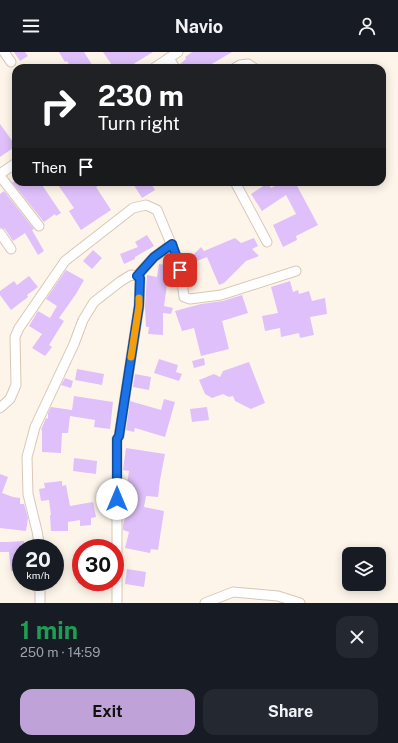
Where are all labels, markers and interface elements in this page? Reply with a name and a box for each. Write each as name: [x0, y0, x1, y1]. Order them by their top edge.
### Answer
icon: menu: [20, 15, 42, 37]
icon: person: [356, 15, 378, 37]
text: Navio: [175, 16, 223, 37]
text: 230 m: [98, 79, 184, 112]
icon: right: [32, 80, 84, 132]
text: Turn right: [98, 113, 180, 134]
icon: arrive: [75, 156, 97, 178]
text: Then: [32, 159, 67, 176]
pin: [163, 253, 197, 287]
icon: arrive: [169, 259, 191, 281]
position arrow: [96, 478, 138, 520]
speed limit sign: 30: [72, 539, 124, 591]
map controls: [342, 547, 386, 591]
button: layers: [342, 547, 386, 591]
text: 20: [25, 548, 51, 572]
text: km/h: [26, 569, 50, 581]
text: 1 min: [20, 616, 78, 644]
button: close: [336, 616, 378, 658]
text: 250 m · 14:59: [20, 645, 101, 660]
button: Exit: [20, 689, 195, 735]
button: Share: [203, 689, 378, 735]

